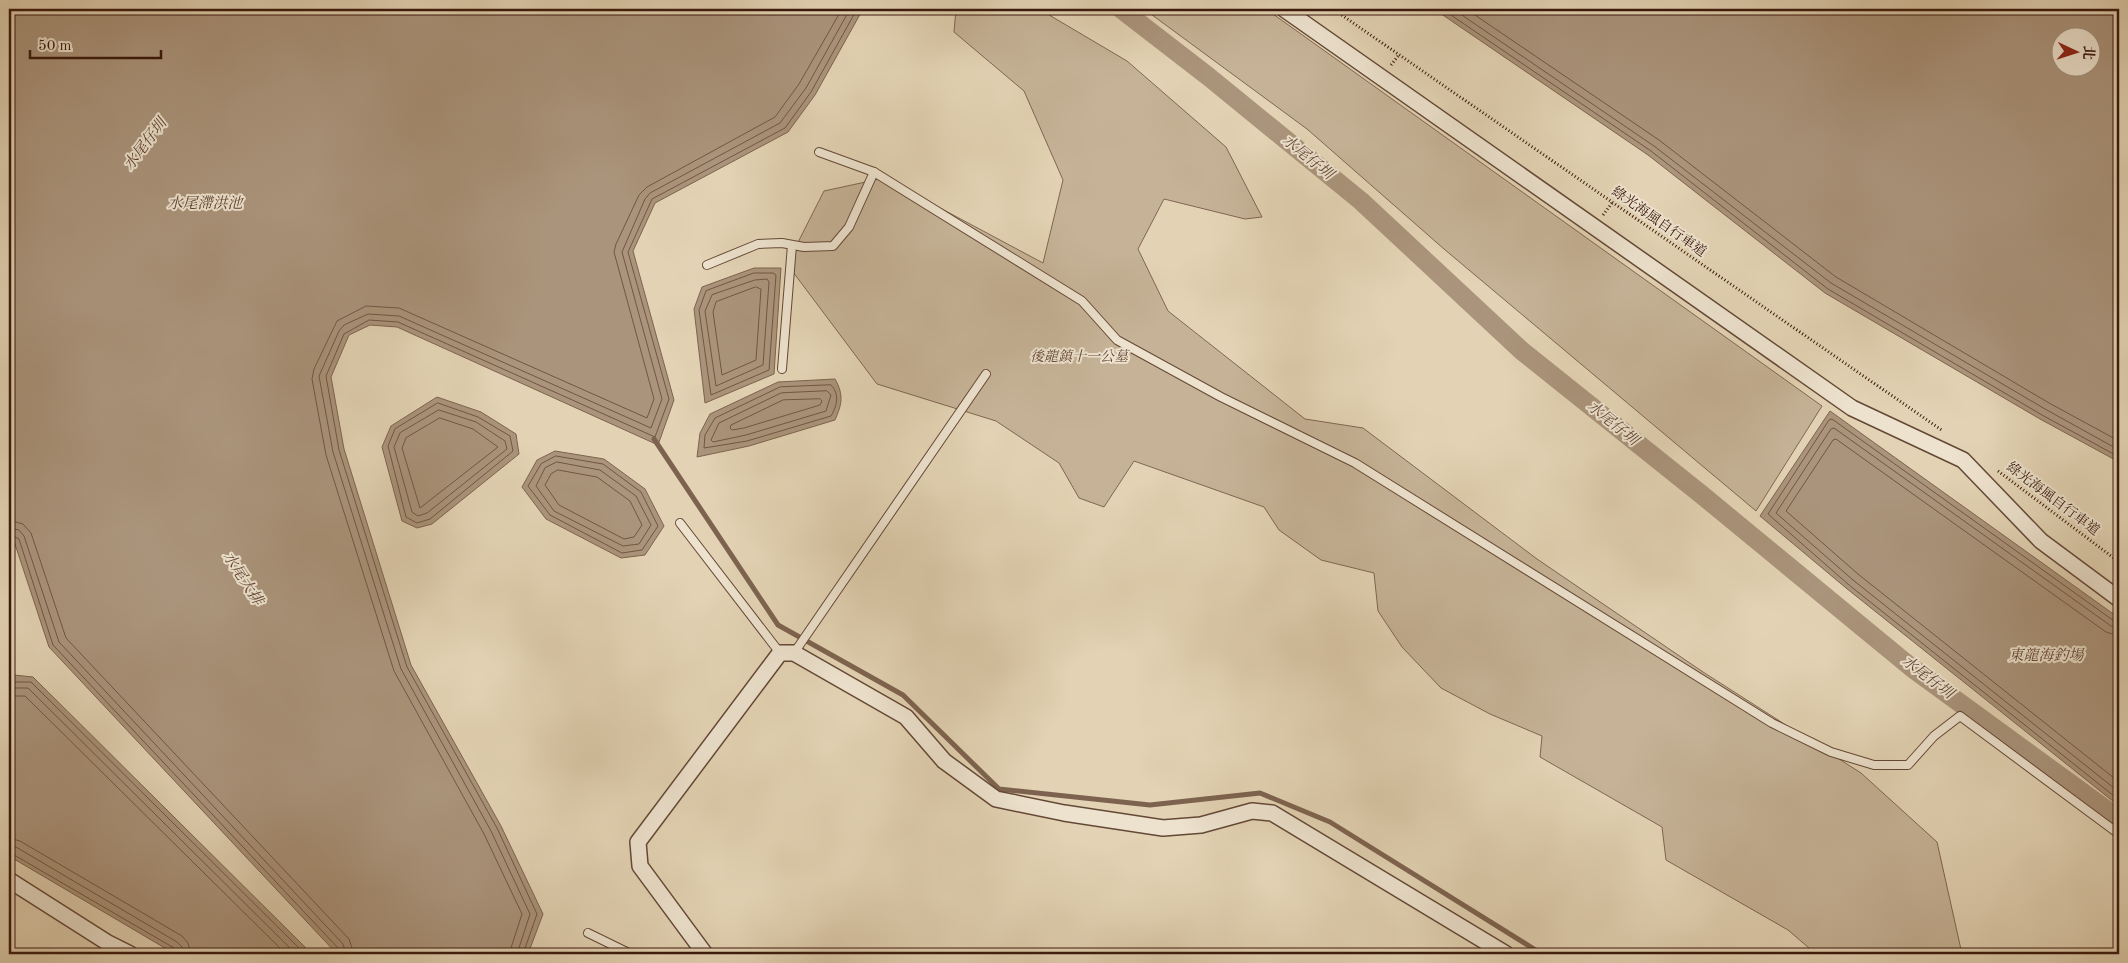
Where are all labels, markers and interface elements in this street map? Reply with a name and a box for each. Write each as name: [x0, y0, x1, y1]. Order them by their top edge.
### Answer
scale bar: [30, 28, 161, 60]
north arrow: [2050, 28, 2100, 78]
text: 50 m: [38, 39, 72, 54]
text: 北: [2080, 45, 2096, 60]
water label: 水尾仔圳: [120, 113, 172, 173]
water label: 水尾仔圳: [1279, 132, 1339, 185]
street label: 綠光海風自行車道: [1609, 183, 1709, 260]
water label: 水尾滯洪池: [167, 195, 244, 212]
park label: 後龍鎮十一公墓: [1030, 349, 1130, 364]
water label: 水尾仔圳: [1584, 398, 1644, 451]
street label: 綠光海風自行車道: [2004, 459, 2103, 538]
water label: 水尾大排: [219, 549, 267, 610]
water label: 東龍海釣場: [2008, 647, 2085, 664]
water label: 水尾仔圳: [1899, 652, 1959, 704]

